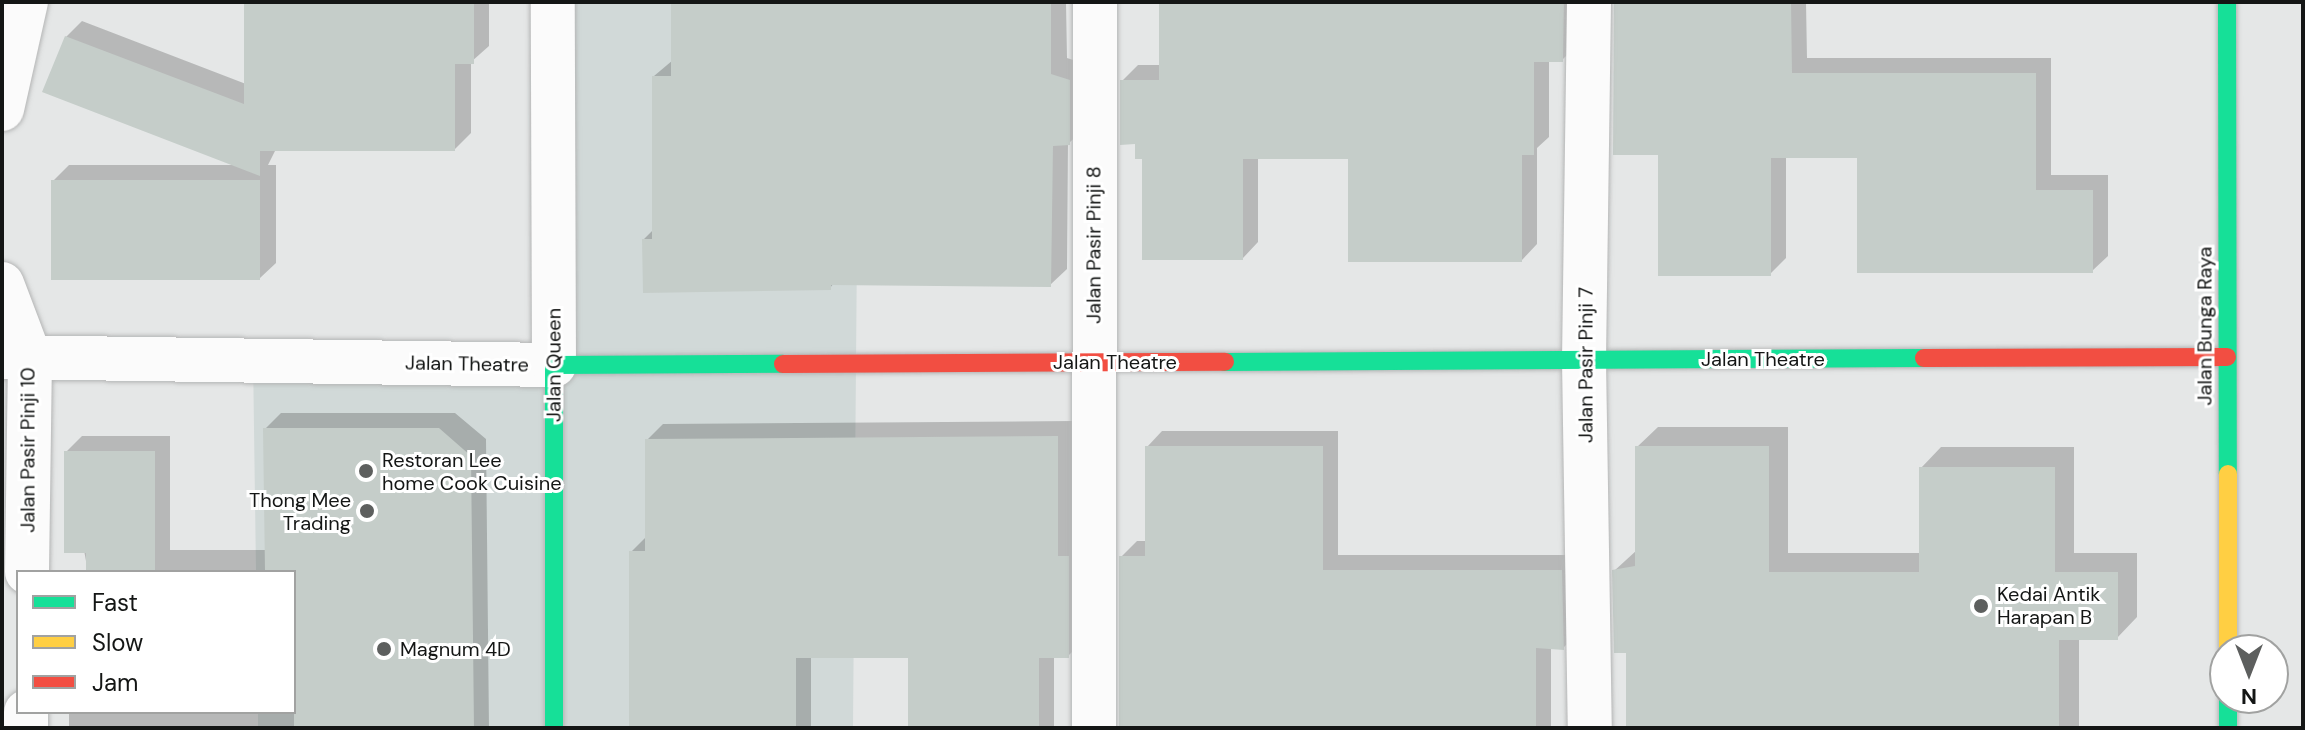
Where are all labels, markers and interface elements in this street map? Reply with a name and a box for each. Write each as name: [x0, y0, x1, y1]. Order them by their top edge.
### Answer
street label: Jalan Pasir Pinji 8: [1082, 166, 1106, 324]
street label: Jalan Bunga Raya: [2193, 247, 2217, 405]
street label: Jalan Pasir Pinji 7: [1574, 287, 1598, 443]
street label: Jalan Queen: [542, 308, 566, 422]
street label: Jalan Theatre: [1701, 347, 1825, 371]
street label: Jalan Theatre: [1053, 350, 1177, 374]
street label: Jalan Theatre: [405, 351, 529, 377]
street label: Jalan Pasir Pinji 10: [16, 367, 40, 533]
place label: Restoran Lee home Cook Cuisine: [382, 448, 562, 495]
marker: Restoran Lee home Cook Cuisine: [357, 462, 375, 480]
place label: Thong Mee Trading: [249, 488, 351, 535]
marker: Thong Mee Trading: [358, 502, 376, 520]
legend: [16, 570, 296, 714]
place label: Kedai Antik Harapan B: [1997, 582, 2100, 629]
text: Fast: [92, 587, 138, 618]
marker: Kedai Antik Harapan B: [1972, 597, 1990, 615]
text: Slow: [92, 627, 143, 658]
north arrow: [2209, 634, 2289, 714]
place label: Magnum 4D: [400, 637, 511, 661]
marker: Magnum 4D: [375, 640, 393, 658]
text: Jam: [92, 667, 138, 698]
text: N: [2241, 682, 2257, 711]

